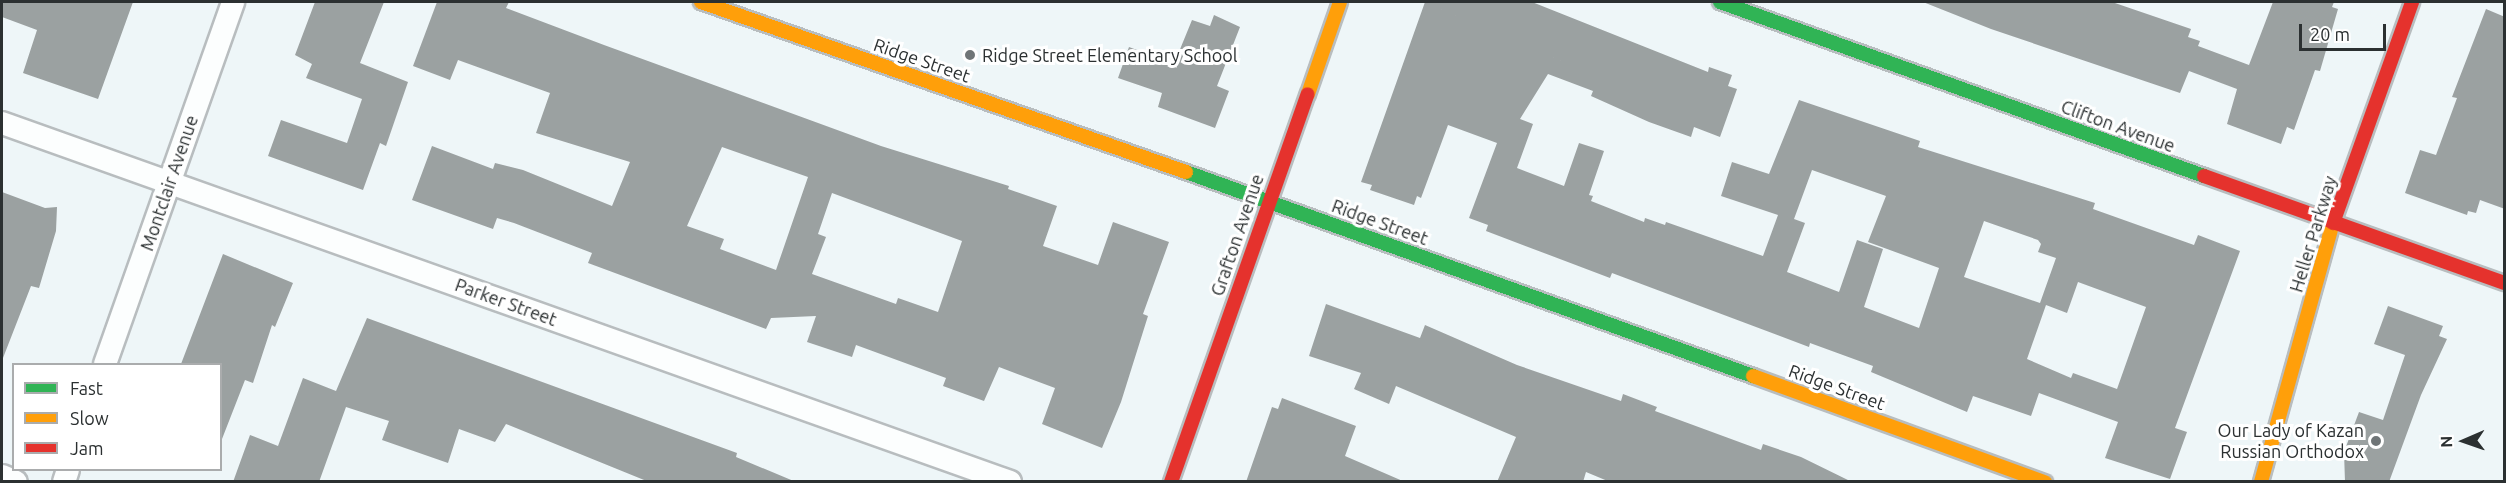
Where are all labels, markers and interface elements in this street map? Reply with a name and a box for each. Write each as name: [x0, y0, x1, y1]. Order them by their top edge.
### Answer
scale bar: [2302, 12, 2389, 50]
text: 20 m: [2310, 24, 2350, 44]
street label: Ridge Street: [871, 33, 973, 87]
place label: Ridge Street Elementary School: [982, 44, 1238, 66]
marker: Ridge Street Elementary School: [963, 48, 977, 62]
street label: Clifton Avenue: [2058, 95, 2178, 157]
street label: Montclair Avenue: [136, 112, 202, 254]
street label: Grafton Avenue: [1206, 171, 1268, 299]
street label: Heller Parkway: [2285, 173, 2341, 295]
street label: Ridge Street: [1329, 195, 1431, 249]
street label: Parker Street: [452, 274, 560, 330]
street label: Ridge Street: [1786, 360, 1888, 414]
legend: [12, 363, 222, 471]
text: Fast: [70, 378, 103, 398]
text: Slow: [70, 408, 109, 428]
north arrow: [2434, 411, 2494, 471]
place label: Our Lady of Kazan Russian Orthodox: [2218, 420, 2364, 462]
marker: Our Lady of Kazan Russian Orthodox: [2369, 434, 2383, 448]
text: N: [2437, 435, 2455, 448]
text: Jam: [70, 438, 104, 458]

